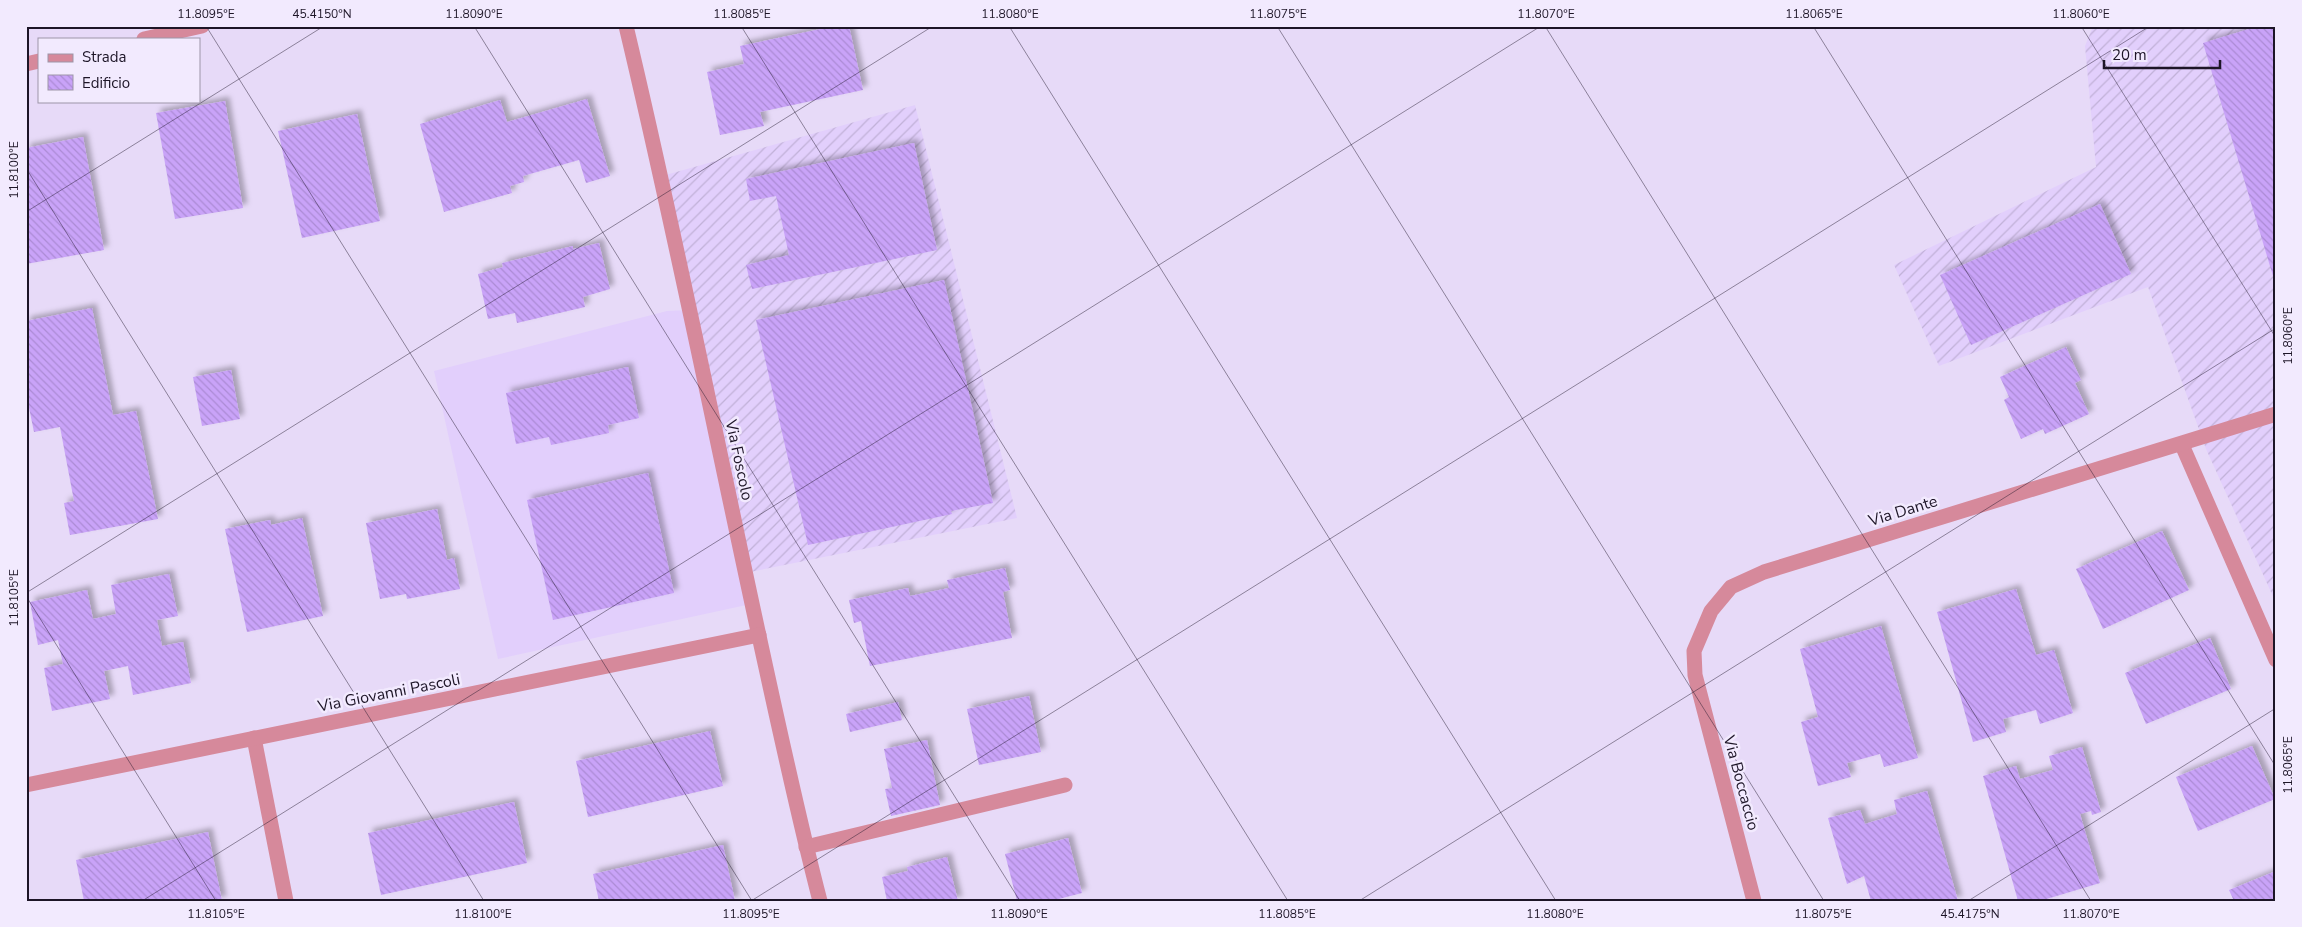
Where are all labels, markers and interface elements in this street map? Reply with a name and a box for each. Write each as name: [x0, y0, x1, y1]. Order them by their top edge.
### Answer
text: 11.8095°E: [177, 6, 235, 22]
text: 45.4150°N: [292, 6, 352, 22]
text: 11.8090°E: [445, 6, 503, 22]
text: 11.8085°E: [713, 6, 771, 22]
text: 11.8080°E: [981, 6, 1039, 22]
text: 11.8075°E: [1249, 6, 1307, 22]
text: 11.8070°E: [1517, 6, 1575, 22]
text: 11.8065°E: [1785, 6, 1843, 22]
text: 11.8060°E: [2052, 6, 2110, 22]
legend: [38, 38, 200, 102]
scale bar: [2104, 38, 2221, 70]
text: 20 m: [2112, 45, 2147, 65]
text: Strada: [82, 47, 126, 67]
text: Edificio: [82, 73, 130, 93]
text: 11.8100°E: [6, 141, 22, 199]
text: 11.8060°E: [2280, 307, 2296, 365]
street label: Via Foscolo: [719, 417, 758, 503]
street label: Via Dante: [1865, 490, 1940, 532]
text: 11.8105°E: [6, 569, 22, 627]
street label: Via Giovanni Pascoli: [315, 668, 462, 718]
street label: Via Boccaccio: [1718, 732, 1764, 833]
text: 11.8065°E: [2280, 736, 2296, 794]
text: 11.8105°E: [187, 906, 245, 922]
text: 11.8100°E: [454, 906, 512, 922]
text: 11.8095°E: [722, 906, 780, 922]
text: 11.8090°E: [990, 906, 1048, 922]
text: 11.8085°E: [1258, 906, 1316, 922]
text: 11.8080°E: [1526, 906, 1584, 922]
text: 11.8075°E: [1794, 906, 1852, 922]
text: 45.4175°N: [1940, 906, 2000, 922]
text: 11.8070°E: [2062, 906, 2120, 922]

